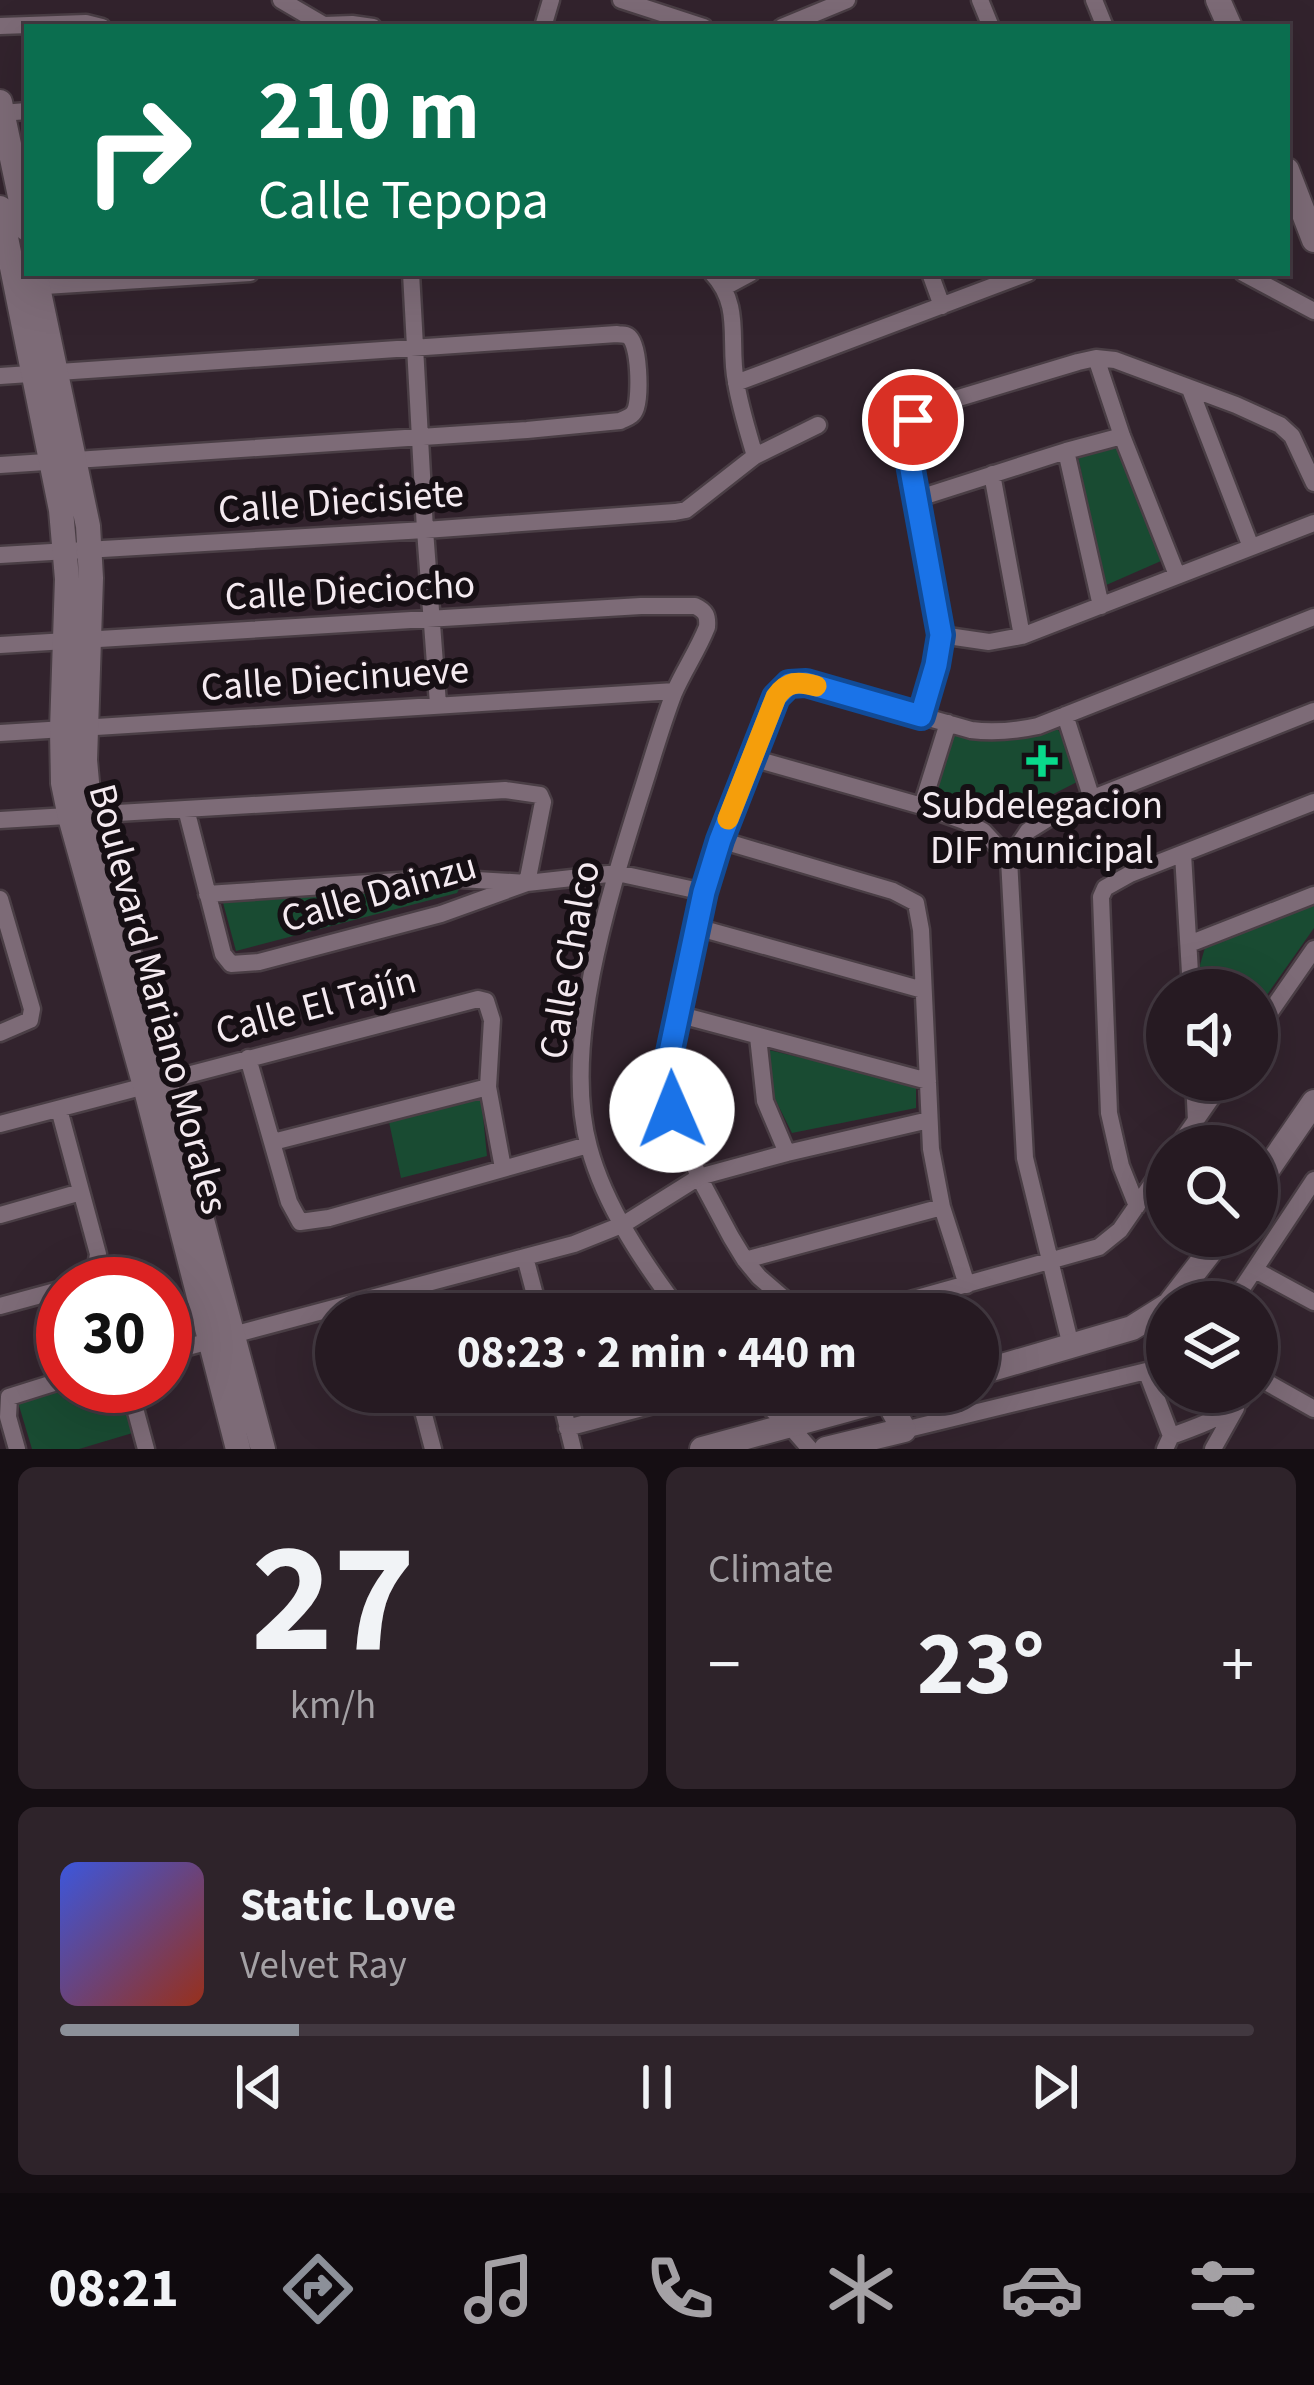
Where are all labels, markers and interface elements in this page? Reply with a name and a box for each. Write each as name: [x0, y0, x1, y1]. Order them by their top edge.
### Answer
text: 210 m: [258, 52, 480, 172]
icon: right: [60, 72, 216, 228]
text: Calle Tepopa: [258, 163, 549, 240]
pin: [862, 369, 964, 471]
icon: arrive: [880, 387, 946, 453]
street label: Calle Diecisiete: [216, 465, 466, 539]
street label: Calle Dieciocho: [223, 556, 477, 626]
street label: Calle Diecinueve: [199, 642, 471, 716]
marker: Subdelegacion DIF municipal: [1026, 745, 1058, 777]
street label: Boulevard Mariano Morales: [74, 778, 242, 1220]
place label: Subdelegacion DIF municipal: [921, 778, 1163, 879]
street label: Calle Dainzu: [275, 838, 483, 948]
street label: Calle Chalco: [525, 857, 615, 1063]
street label: Calle El Tajín: [209, 952, 423, 1060]
map controls: [1146, 969, 1278, 1413]
button: sound: [1146, 969, 1278, 1101]
position arrow: [609, 1047, 735, 1173]
button: search: [1146, 1125, 1278, 1257]
speed limit sign: 30: [36, 1257, 192, 1413]
button: layers: [1146, 1281, 1278, 1413]
text: 08:23 · 2 min · 440 m: [457, 1321, 857, 1385]
text: 27: [251, 1489, 415, 1711]
text: Climate: [708, 1542, 833, 1598]
text: 23°: [917, 1601, 1045, 1729]
text: −: [708, 1618, 741, 1712]
text: +: [1221, 1618, 1254, 1712]
text: km/h: [290, 1678, 376, 1734]
text: Static Love: [240, 1874, 456, 1938]
text: Velvet Ray: [240, 1938, 407, 1994]
icon: previous: [226, 2054, 292, 2120]
icon: pause: [624, 2054, 690, 2120]
icon: next: [1022, 2054, 1088, 2120]
icon: directions: [276, 2247, 360, 2331]
icon: music: [457, 2247, 541, 2331]
icon: phone: [638, 2247, 722, 2331]
icon: climate: [819, 2247, 903, 2331]
icon: car: [1000, 2247, 1084, 2331]
icon: filters: [1181, 2247, 1265, 2331]
text: 08:21: [49, 2251, 179, 2328]

